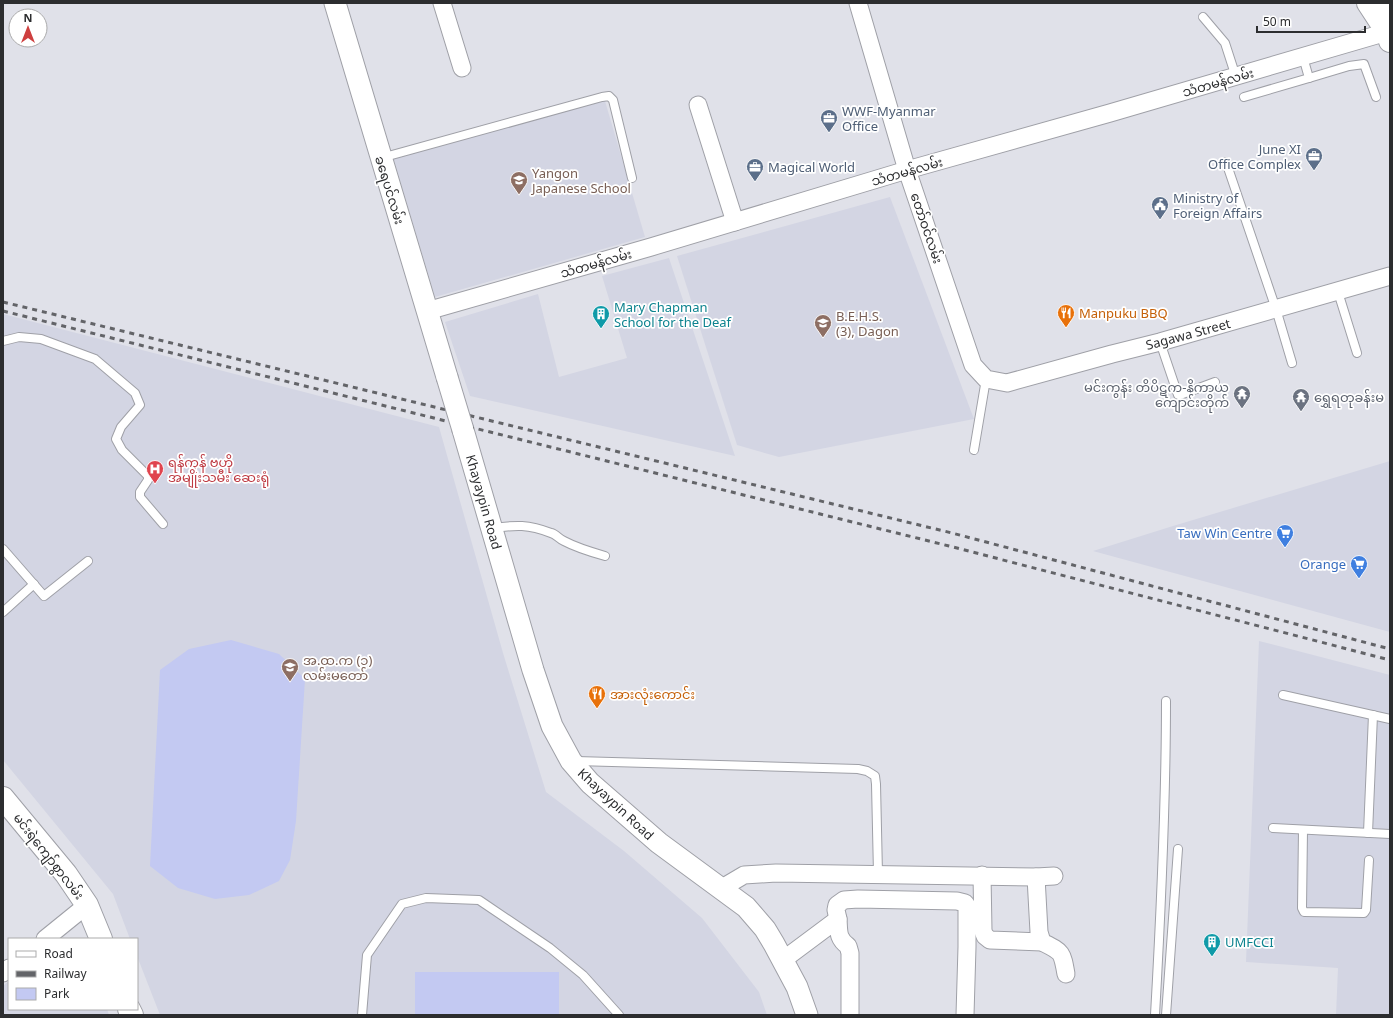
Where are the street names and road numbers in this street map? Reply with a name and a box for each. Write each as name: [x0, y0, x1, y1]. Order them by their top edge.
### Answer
street label: သံတမန်လမ်း: [1179, 60, 1258, 107]
street label: သံတမန်လမ်း: [868, 149, 947, 196]
street label: ခရေပင်လမ်း: [364, 153, 412, 229]
street label: တော်ဝင်လမ်း: [900, 189, 950, 268]
street label: သံတမန်လမ်း: [557, 241, 636, 288]
street label: Sagawa Street: [1143, 311, 1234, 361]
street label: Khayaypin Road: [455, 452, 509, 553]
street label: Khayaypin Road: [569, 762, 660, 849]
street label: မင်းရဲကျော်စွာလမ်း: [4, 807, 91, 907]

